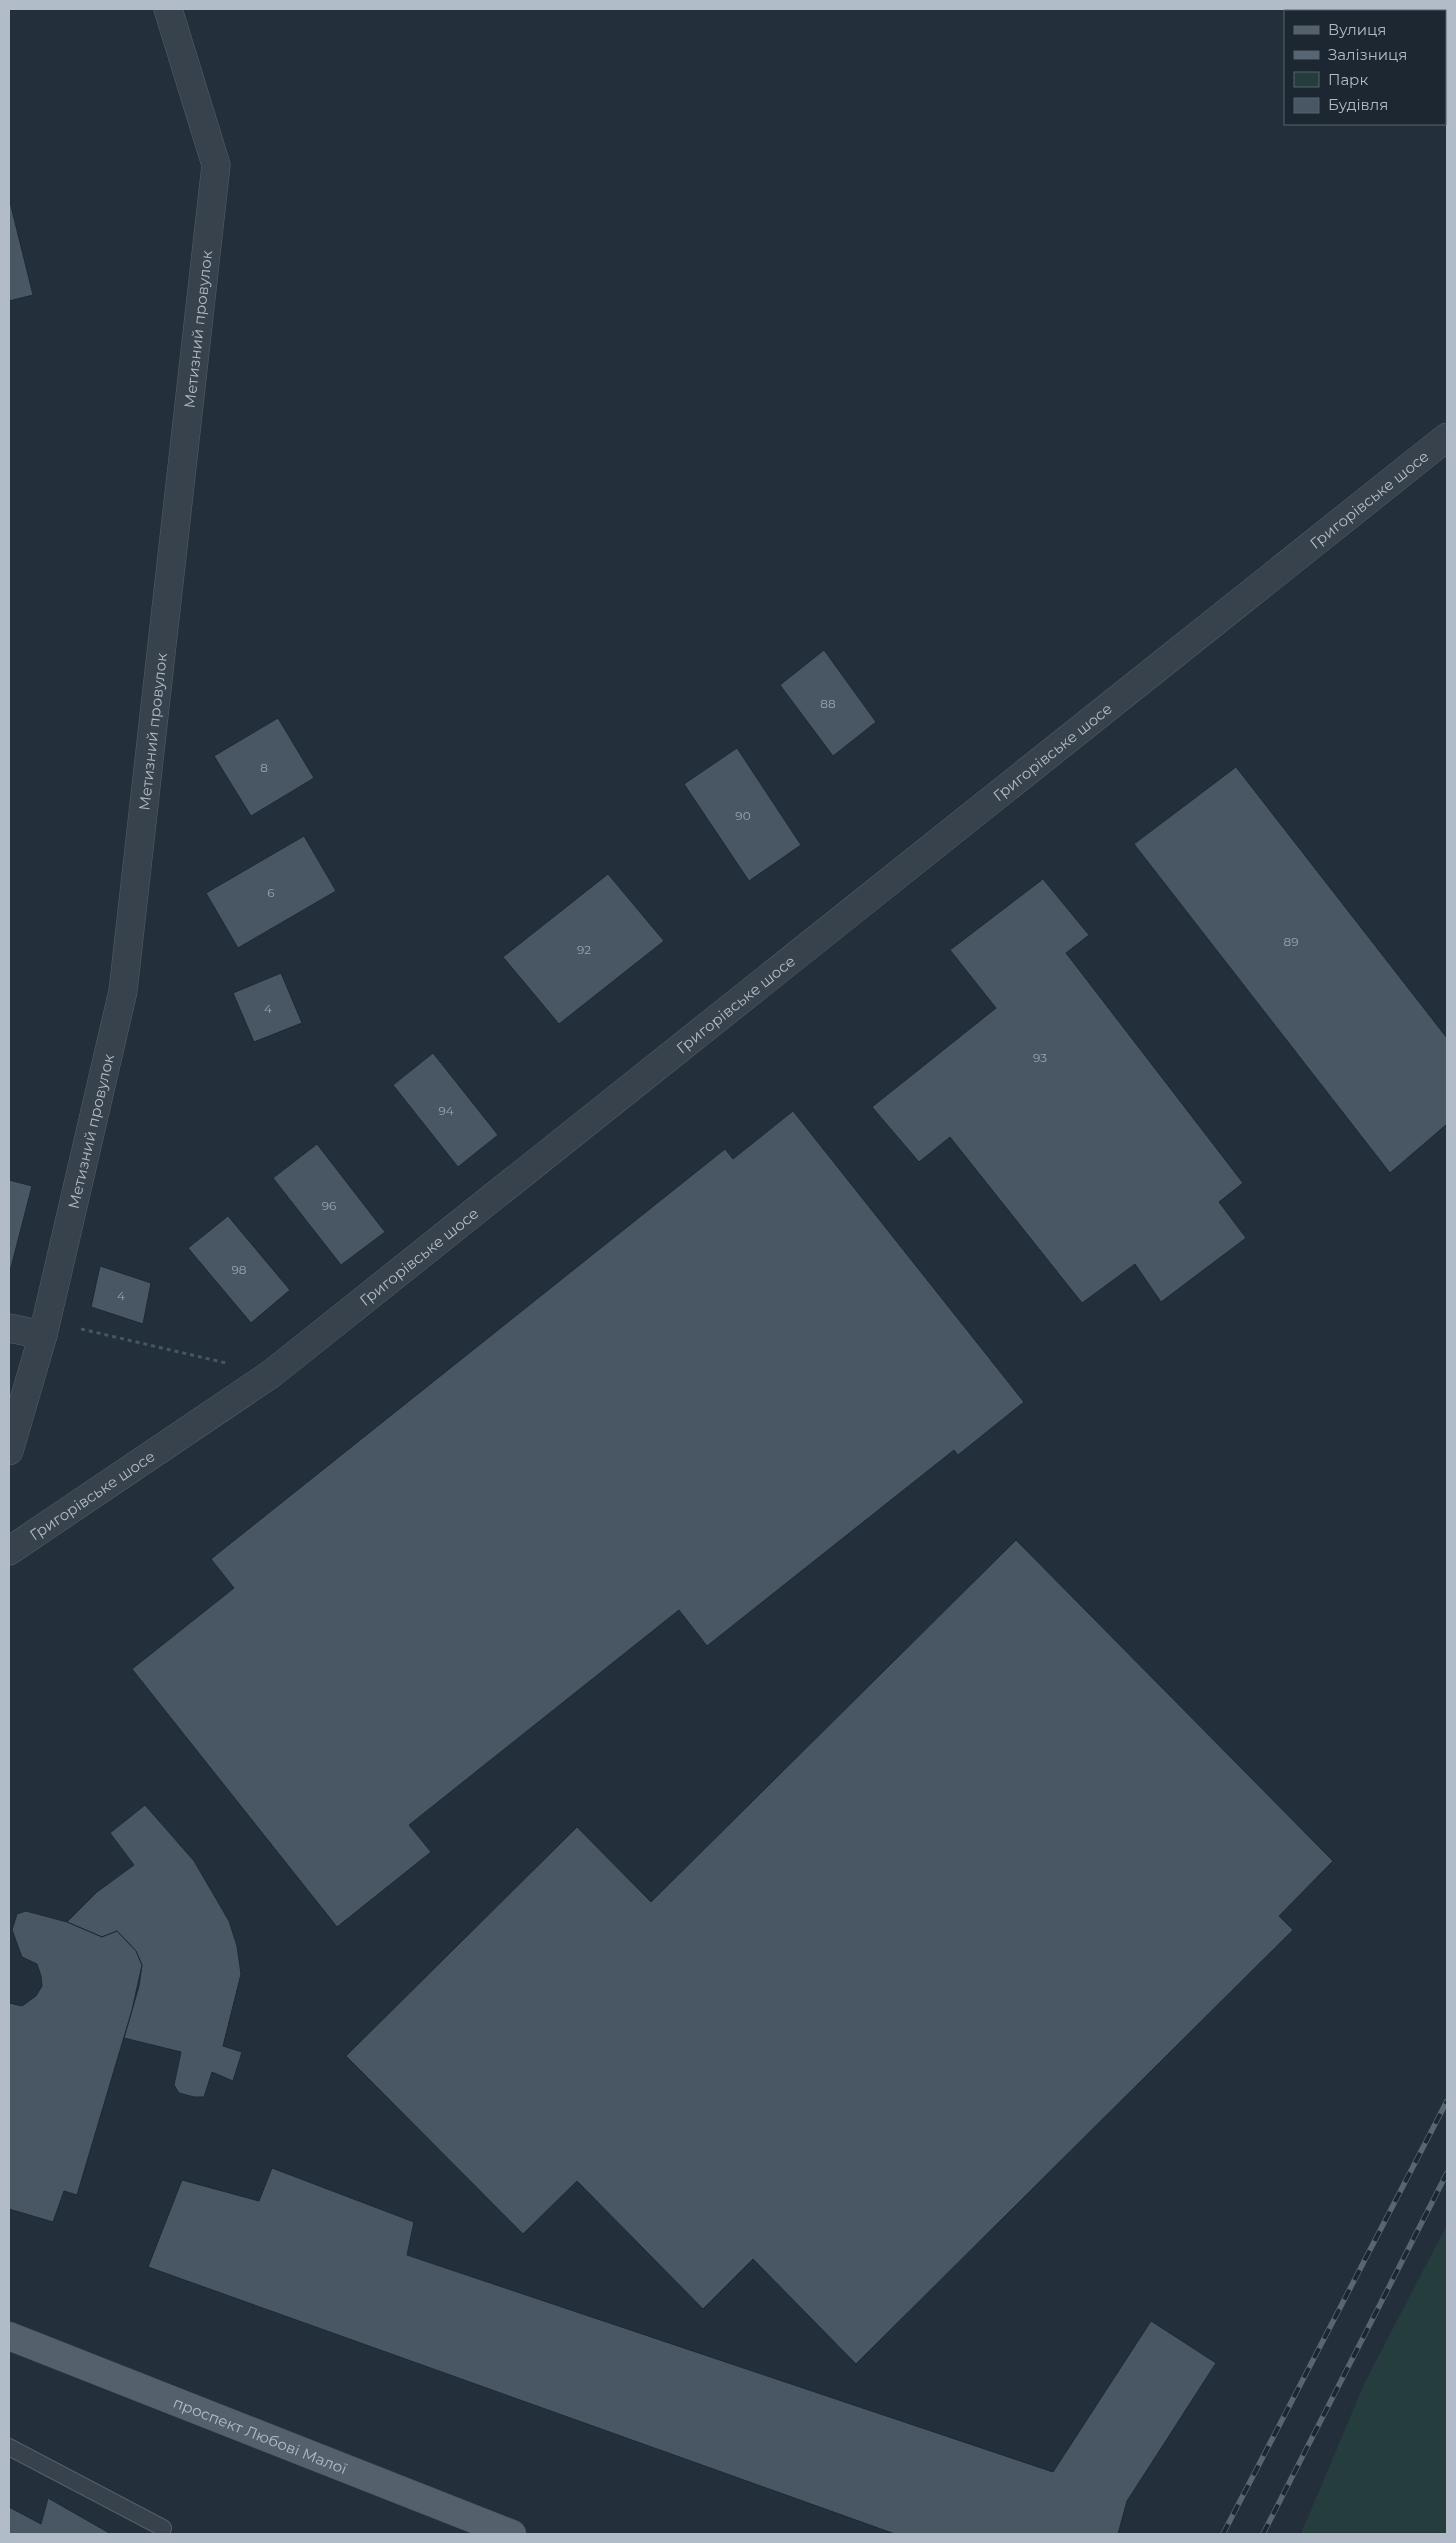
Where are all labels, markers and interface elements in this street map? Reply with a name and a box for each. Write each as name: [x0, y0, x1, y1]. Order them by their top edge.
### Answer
legend: [1284, 10, 1446, 125]
text: Вулиця: [1328, 20, 1386, 39]
text: Залізниця: [1328, 45, 1407, 64]
text: Парк: [1328, 70, 1368, 89]
text: Будівля: [1328, 95, 1388, 114]
street label: Метизний провулок: [179, 249, 216, 409]
street label: Григорівське шосе: [1306, 446, 1432, 552]
street label: Метизний провулок: [134, 652, 171, 811]
house number: 88: [820, 696, 836, 711]
street label: Григорівське шосе: [989, 698, 1116, 805]
house number: 8: [260, 760, 268, 775]
house number: 90: [735, 808, 751, 823]
house number: 6: [267, 885, 275, 900]
house number: 89: [1284, 934, 1298, 949]
house number: 92: [577, 942, 591, 957]
street label: Григорівське шосе: [672, 951, 799, 1057]
house number: 4: [264, 1001, 272, 1016]
house number: 93: [1033, 1050, 1047, 1065]
street label: Метизний провулок: [63, 1052, 118, 1211]
house number: 94: [438, 1103, 454, 1118]
house number: 96: [322, 1198, 336, 1213]
street label: Григорівське шосе: [355, 1203, 482, 1310]
house number: 98: [232, 1262, 247, 1277]
house number: 4: [117, 1288, 125, 1303]
street label: Григорівське шосе: [26, 1446, 158, 1544]
street label: проспект Любові Малої: [171, 2392, 350, 2478]

